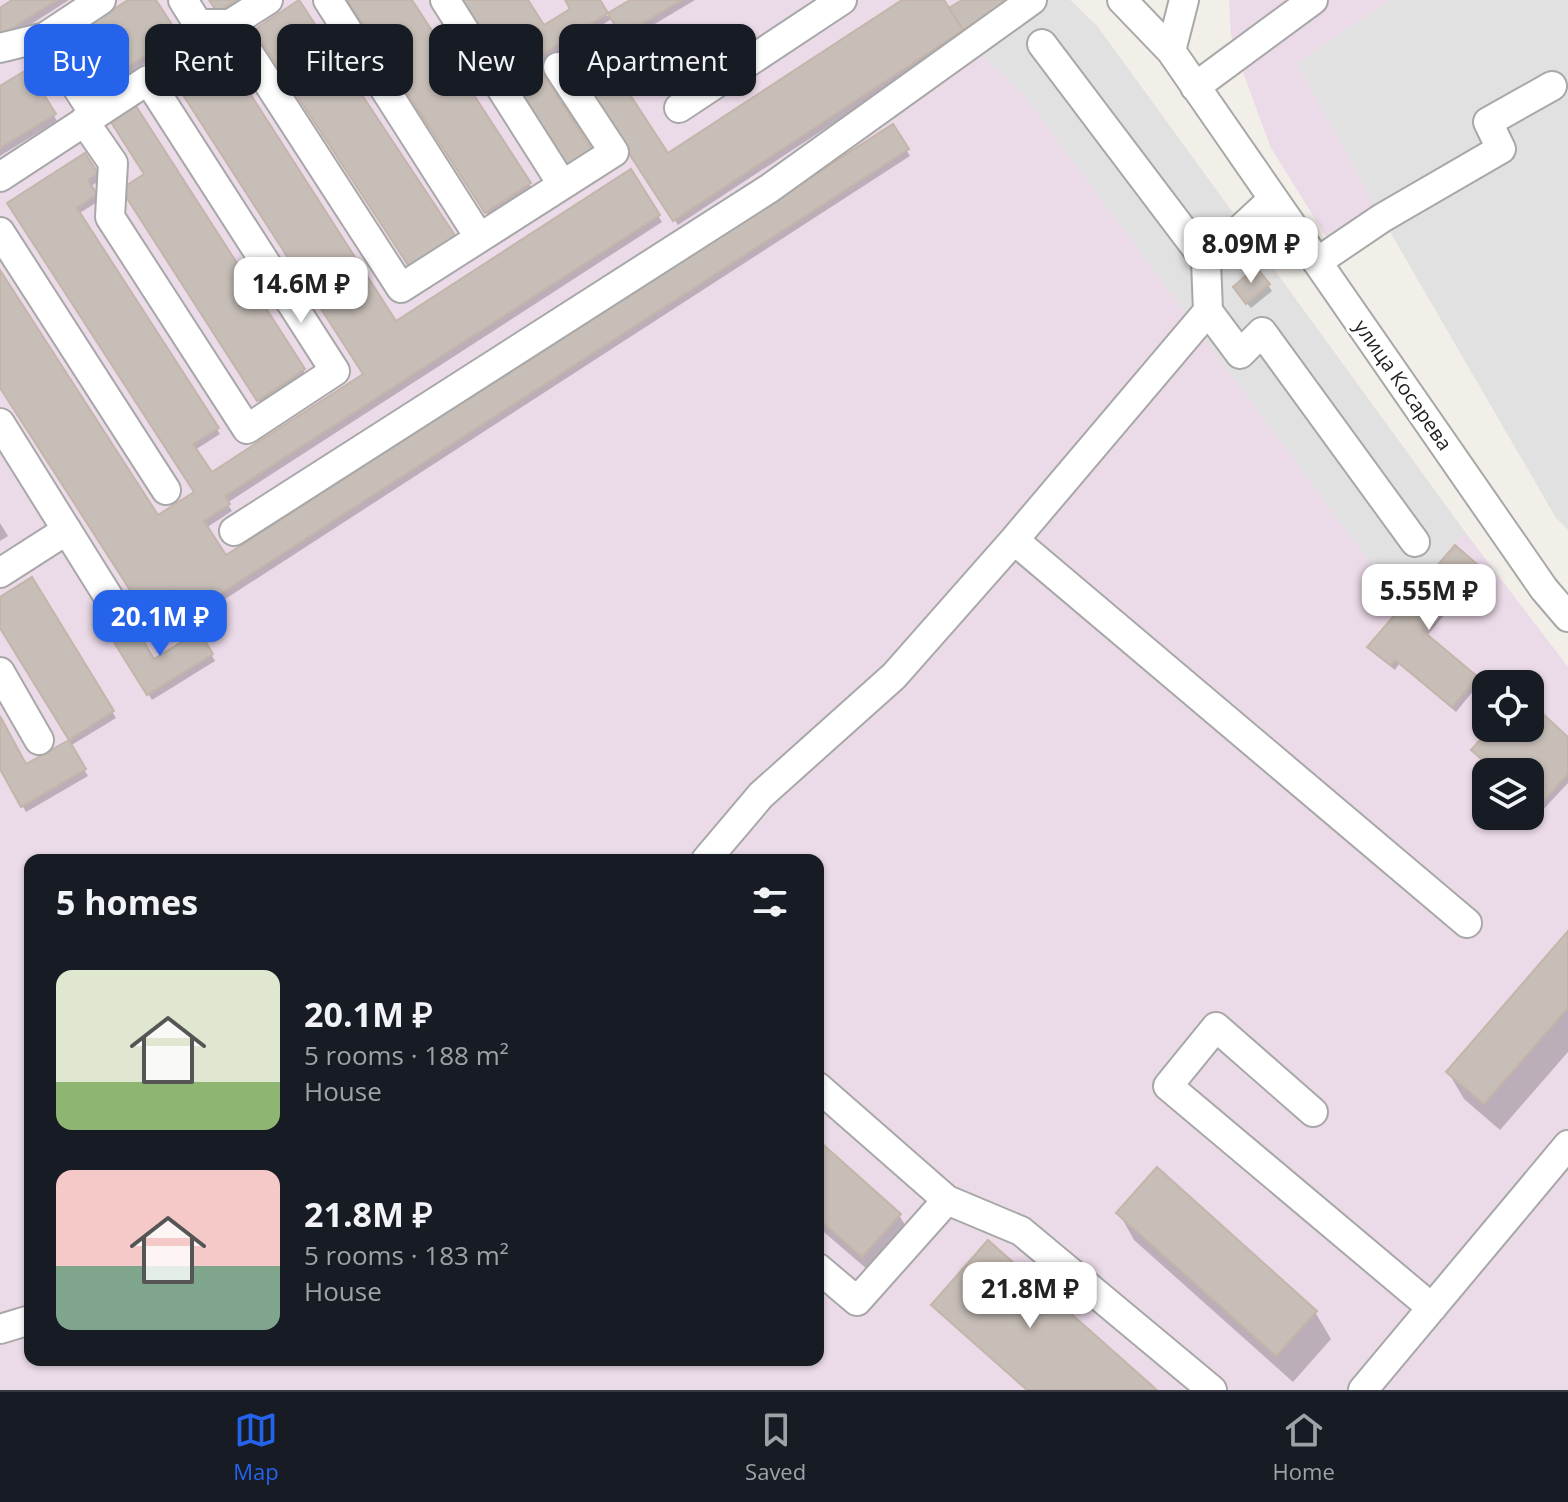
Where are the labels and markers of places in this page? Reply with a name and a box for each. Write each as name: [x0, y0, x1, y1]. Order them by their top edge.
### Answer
pin: 8.09M ₽: [1177, 217, 1325, 285]
pin: 14.6M ₽: [227, 257, 375, 325]
pin: 5.55M ₽: [1355, 564, 1503, 632]
pin: 20.1M ₽: [86, 590, 234, 658]
pin: 21.8M ₽: [956, 1262, 1104, 1330]

